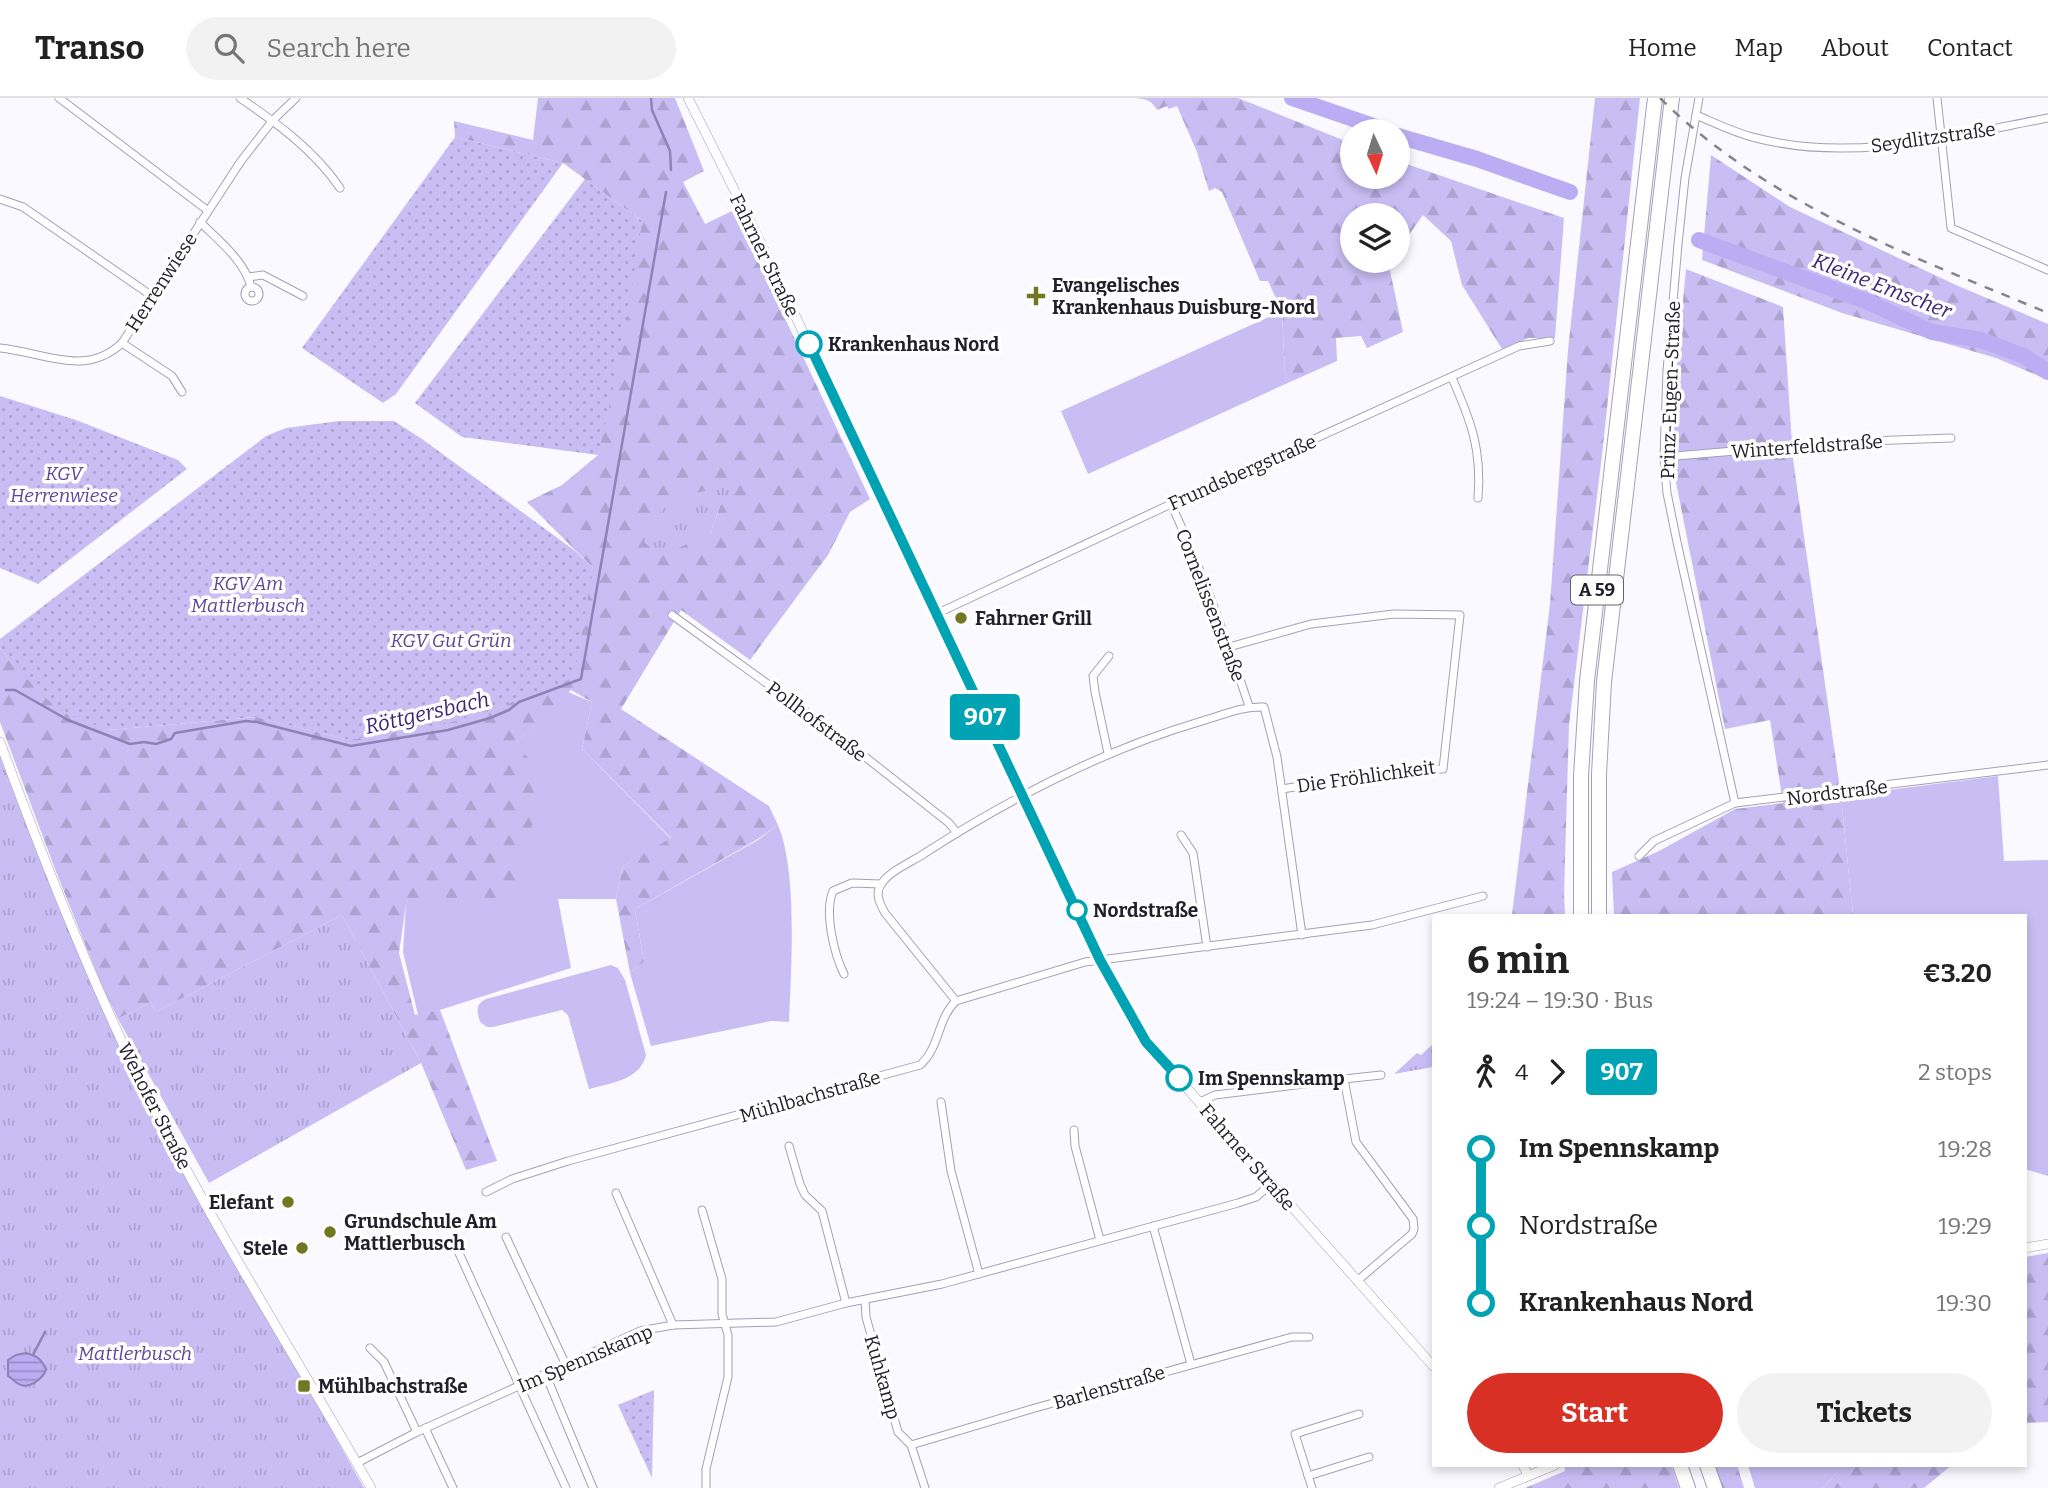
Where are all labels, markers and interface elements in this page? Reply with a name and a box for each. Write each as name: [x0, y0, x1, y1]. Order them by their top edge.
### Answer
search box: [186, 17, 676, 80]
text: Transo: [35, 28, 144, 68]
icon: search: [210, 29, 248, 67]
text: Search here: [266, 33, 411, 64]
text: Home: [1628, 34, 1697, 62]
text: Map: [1735, 34, 1783, 62]
text: About: [1821, 34, 1889, 62]
text: Contact: [1927, 34, 2013, 62]
street label: Seydlitzstraße: [1869, 117, 1997, 158]
north arrow: [1340, 119, 1410, 189]
map controls: [1340, 119, 1410, 273]
street label: Fahrner Straße: [725, 190, 804, 320]
button: layers: [1340, 203, 1410, 273]
street label: Herrenwiese: [121, 228, 202, 336]
water label: Kleine Emscher: [1809, 248, 1956, 325]
place label: Evangelisches Krankenhaus Duisburg-Nord: [1052, 274, 1316, 319]
marker: Evangelisches Krankenhaus Duisburg-Nord: [1026, 286, 1046, 306]
street label: Prinz-Eugen-Straße: [1656, 300, 1685, 480]
marker: Krankenhaus Nord: [796, 331, 822, 357]
place label: Krankenhaus Nord: [828, 333, 1000, 356]
street label: Frundsbergstraße: [1165, 430, 1320, 515]
street label: Winterfeldstraße: [1731, 430, 1884, 463]
park label: KGV Herrenwiese: [10, 462, 118, 507]
street label: Cornelissenstraße: [1171, 526, 1250, 685]
park label: KGV Am Mattlerbusch: [191, 572, 305, 617]
road number: A 59: [1571, 576, 1623, 604]
place label: Fahrner Grill: [975, 607, 1092, 630]
marker: Fahrner Grill: [953, 610, 969, 626]
park label: KGV Gut Grün: [391, 629, 511, 652]
street label: Pollhofstraße: [762, 676, 871, 766]
water label: Röttgersbach: [362, 686, 492, 740]
line badge: 907: [945, 694, 1025, 740]
text: 907: [964, 703, 1006, 731]
street label: Die Fröhlichkeit: [1295, 755, 1437, 798]
street label: Nordstraße: [1785, 775, 1889, 810]
place label: Nordstraße: [1093, 899, 1198, 922]
marker: Nordstraße: [1067, 900, 1087, 920]
text: 6 min: [1467, 937, 1569, 983]
text: €3.20: [1923, 958, 1992, 989]
text: 19:24 – 19:30 · Bus: [1467, 986, 1653, 1014]
street label: Wehofer Straße: [113, 1039, 196, 1173]
icon: walk: [1467, 1053, 1505, 1091]
icon: forward: [1538, 1053, 1576, 1091]
text: 4: [1515, 1058, 1528, 1086]
text: 907: [1600, 1058, 1643, 1086]
text: 2 stops: [1918, 1058, 1992, 1086]
street label: Mühlbachstraße: [737, 1065, 883, 1128]
marker: Im Spennskamp: [1166, 1065, 1192, 1091]
place label: Im Spennskamp: [1198, 1067, 1344, 1090]
street label: Fahrner Straße: [1195, 1099, 1300, 1215]
text: Im Spennskamp: [1519, 1133, 1719, 1164]
text: 19:28: [1938, 1135, 1992, 1163]
place label: Elefant: [209, 1191, 274, 1214]
marker: Elefant: [280, 1194, 296, 1210]
place label: Grundschule Am Mattlerbusch: [344, 1210, 497, 1255]
text: Nordstraße: [1519, 1210, 1658, 1241]
text: 19:29: [1938, 1212, 1992, 1240]
marker: Grundschule Am Mattlerbusch: [322, 1224, 338, 1240]
place label: Stele: [243, 1237, 288, 1260]
marker: Stele: [294, 1240, 310, 1256]
text: Krankenhaus Nord: [1519, 1287, 1753, 1318]
text: 19:30: [1936, 1289, 1992, 1317]
street label: Im Spennskamp: [514, 1320, 656, 1397]
street label: Kuhkamp: [860, 1332, 906, 1422]
park label: Mattlerbusch: [78, 1342, 192, 1365]
street label: Barlenstraße: [1051, 1361, 1168, 1414]
button: Start: [1467, 1373, 1723, 1453]
button: Tickets: [1737, 1373, 1992, 1453]
place label: Mühlbachstraße: [318, 1375, 468, 1398]
marker: Mühlbachstraße: [296, 1378, 312, 1394]

